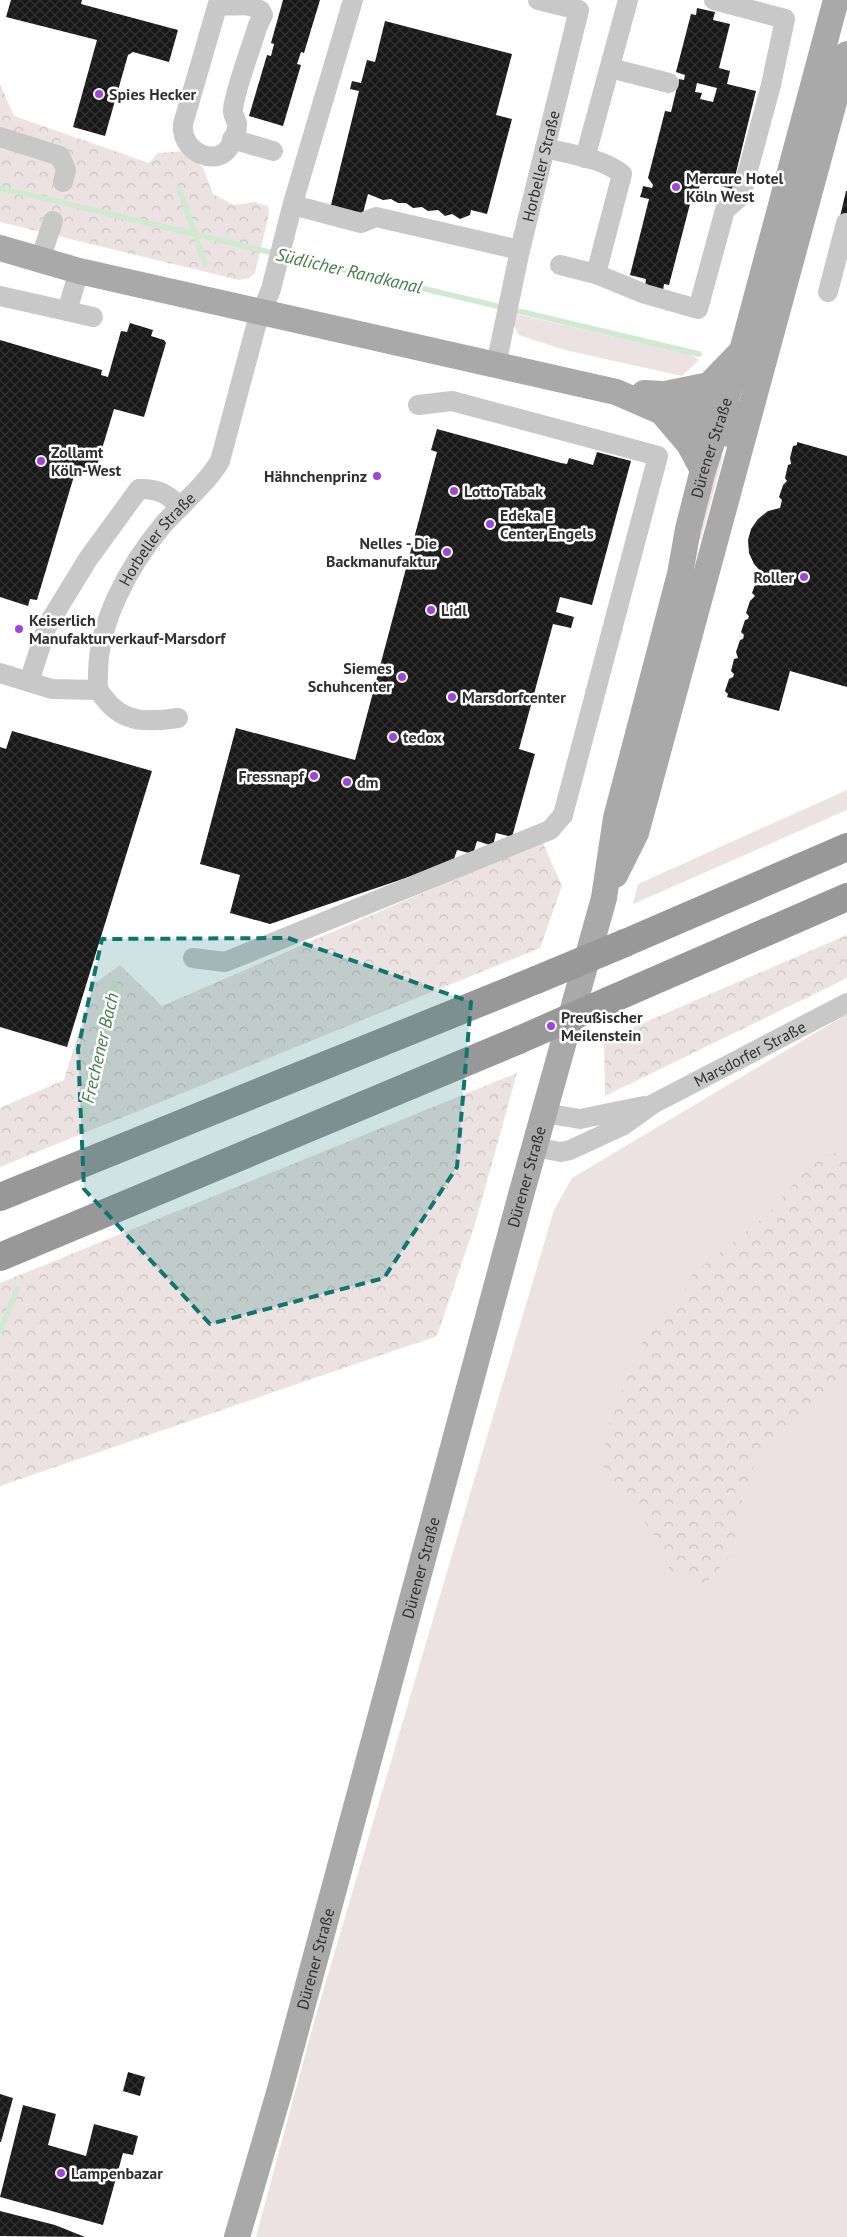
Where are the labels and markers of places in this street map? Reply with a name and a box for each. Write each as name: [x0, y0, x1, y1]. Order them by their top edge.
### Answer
place label: Spies Hecker: [109, 84, 197, 104]
marker: Spies Hecker: [93, 88, 105, 100]
place label: Mercure Hotel Köln West: [686, 168, 784, 206]
marker: Mercure Hotel Köln West: [670, 181, 682, 193]
place label: Zollamt Köln-West: [51, 442, 121, 480]
marker: Zollamt Köln-West: [35, 455, 47, 467]
place label: Hähnchenprinz: [264, 466, 367, 486]
marker: Hähnchenprinz: [371, 470, 383, 482]
place label: Lotto Tabak: [464, 481, 543, 501]
marker: Lotto Tabak: [448, 485, 460, 497]
place label: Edeka E Center Engels: [500, 505, 594, 543]
marker: Edeka E Center Engels: [484, 518, 496, 530]
place label: Nelles - Die Backmanufaktur: [326, 533, 437, 571]
marker: Nelles - Die Backmanufaktur: [441, 546, 453, 558]
place label: Roller: [753, 567, 794, 587]
marker: Roller: [798, 571, 810, 583]
place label: Lidl: [441, 600, 467, 620]
marker: Lidl: [425, 604, 437, 616]
place label: Keiserlich Manufakturverkauf-Marsdorf: [29, 610, 226, 648]
marker: Keiserlich Manufakturverkauf-Marsdorf: [13, 623, 25, 635]
place label: Siemes Schuhcenter: [308, 658, 392, 696]
marker: Siemes Schuhcenter: [396, 671, 408, 683]
place label: Marsdorfcenter: [462, 687, 566, 707]
marker: Marsdorfcenter: [446, 691, 458, 703]
place label: tedox: [403, 727, 442, 747]
marker: tedox: [387, 731, 399, 743]
place label: Fressnapf: [238, 766, 305, 786]
marker: Fressnapf: [308, 770, 320, 782]
place label: dm: [357, 772, 379, 792]
marker: dm: [341, 776, 353, 788]
place label: Preußischer Meilenstein: [561, 1007, 643, 1045]
marker: Preußischer Meilenstein: [545, 1020, 557, 1032]
place label: Lampenbazar: [71, 2163, 163, 2183]
marker: Lampenbazar: [55, 2167, 67, 2179]

